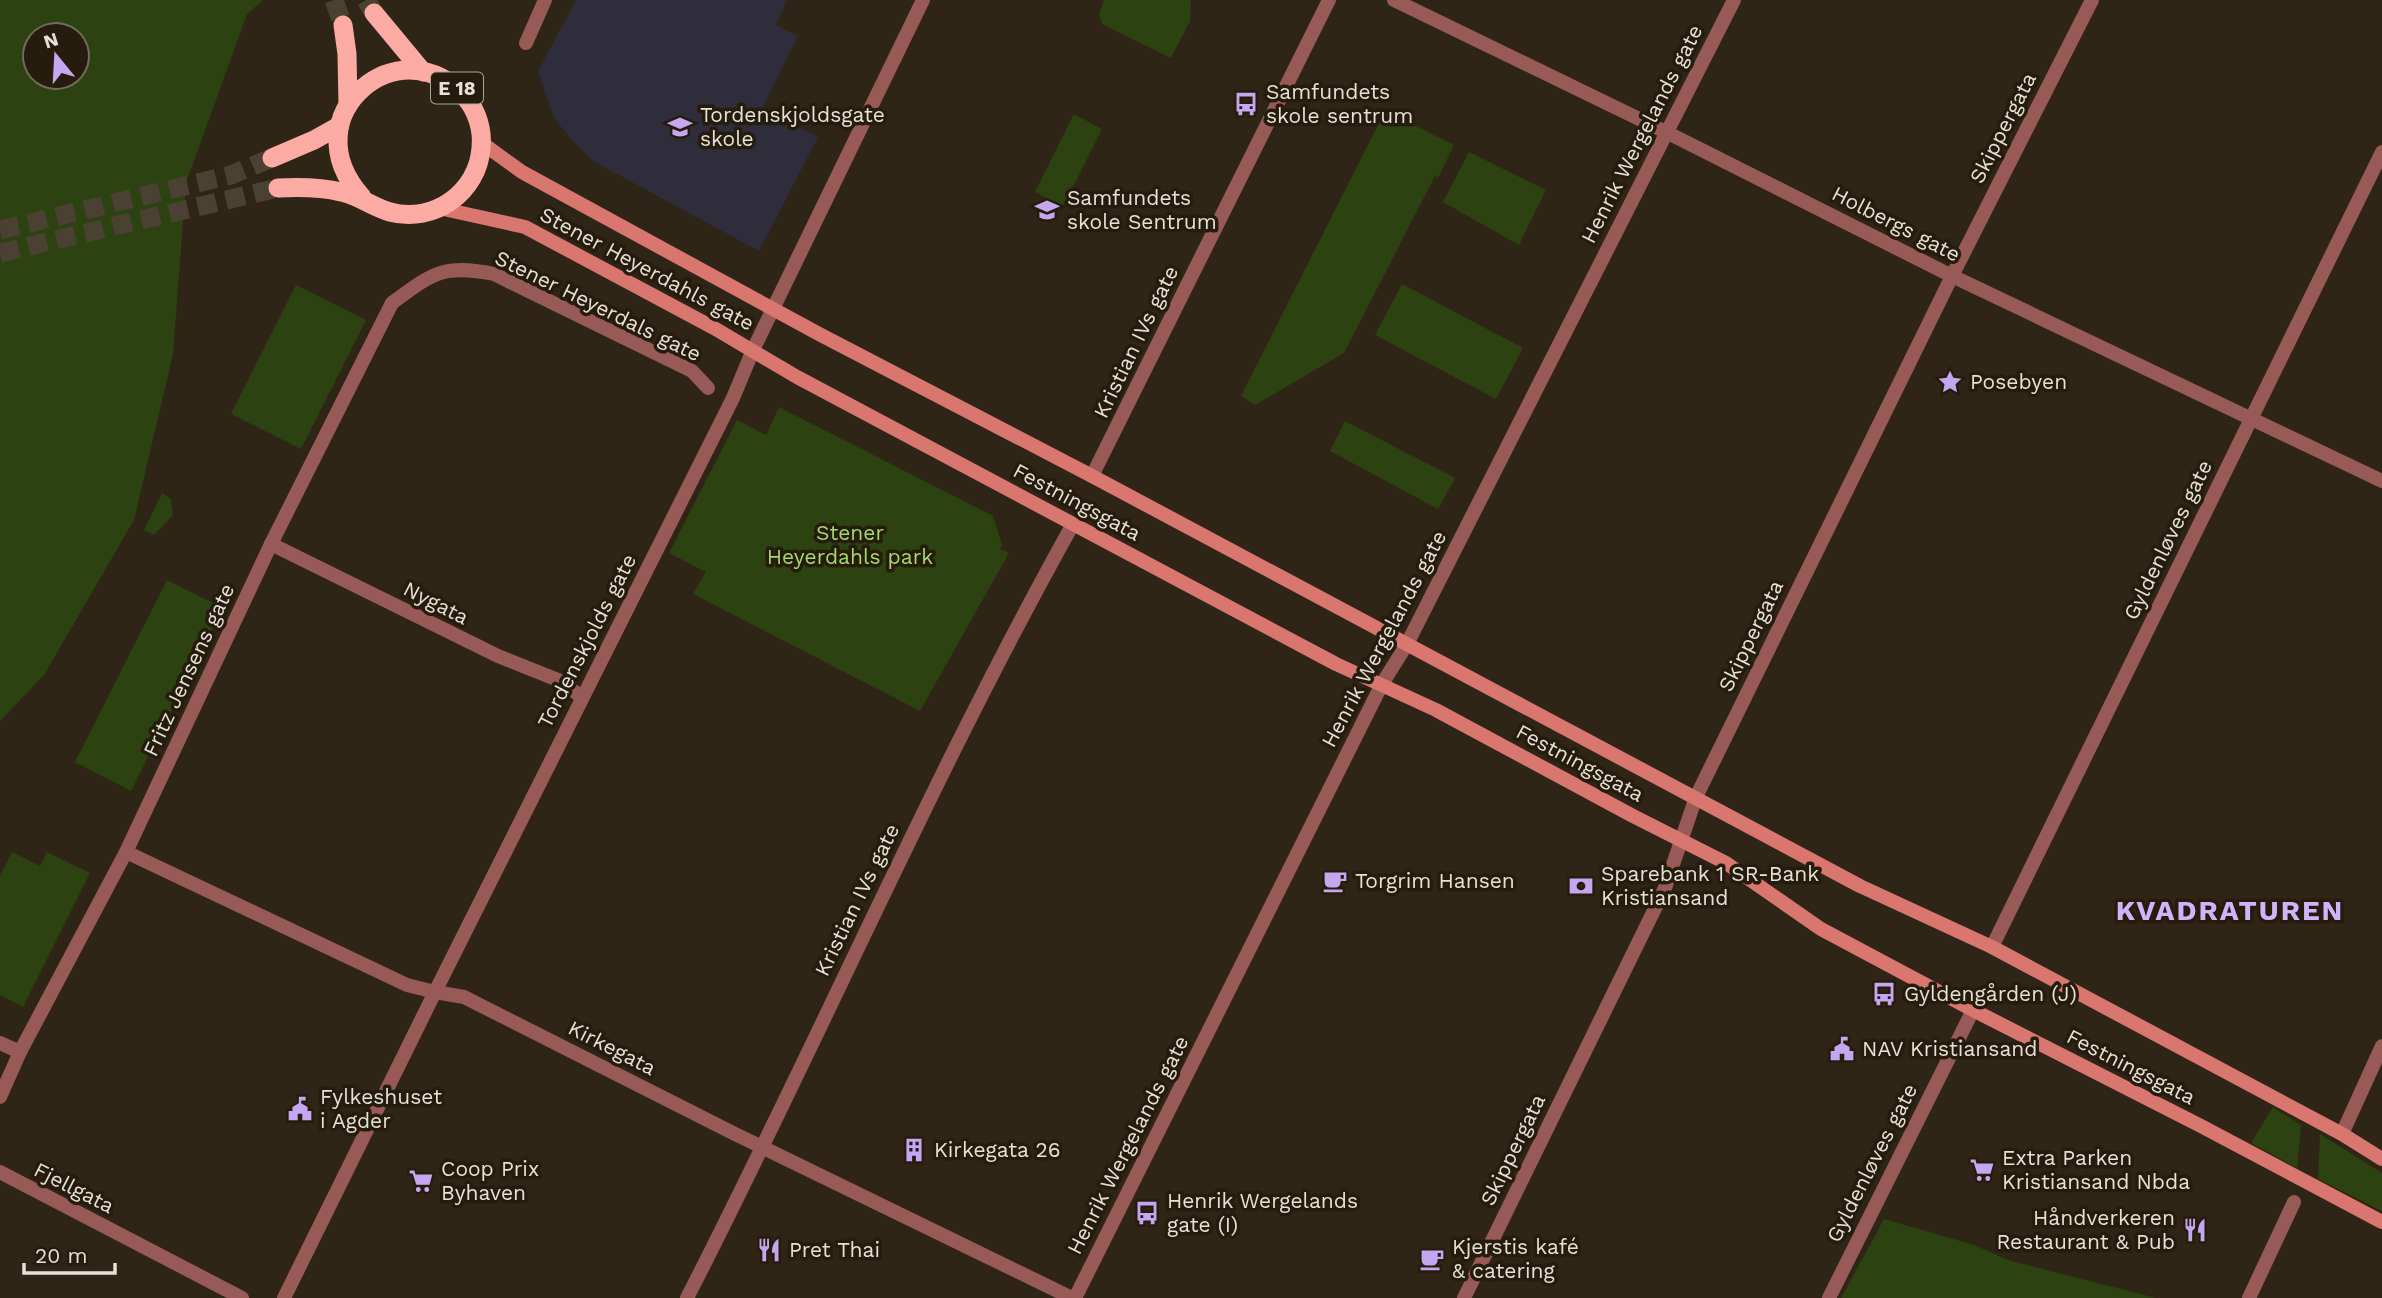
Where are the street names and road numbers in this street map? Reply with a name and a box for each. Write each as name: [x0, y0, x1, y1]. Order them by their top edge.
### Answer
street label: Henrik Wergelands gate: [1576, 20, 1708, 247]
street label: Skippergata: [1964, 68, 2041, 187]
road number: E 18: [431, 72, 483, 104]
street label: Holbergs gate: [1828, 181, 1965, 267]
street label: Stener Heyerdahls gate: [536, 201, 759, 336]
street label: Stener Heyerdals gate: [491, 245, 705, 366]
street label: Kristian IVs gate: [1088, 262, 1183, 422]
street label: Gyldenløves gate: [2118, 456, 2217, 624]
street label: Festningsgata: [1009, 457, 1145, 546]
street label: Henrik Wergelands gate: [1316, 526, 1451, 751]
street label: Tordenskjolds gate: [532, 550, 641, 732]
street label: Nygata: [400, 576, 473, 630]
street label: Skippergata: [1713, 576, 1788, 696]
street label: Fritz Jensens gate: [138, 580, 240, 760]
street label: Festningsgata: [1512, 718, 1648, 807]
street label: Kristian IVs gate: [809, 820, 904, 980]
street label: Kirkegata: [564, 1015, 660, 1080]
street label: Festningsgata: [2063, 1023, 2200, 1110]
street label: Henrik Wergelands gate: [1062, 1031, 1194, 1258]
street label: Gyldenløves gate: [1821, 1079, 1922, 1246]
street label: Skippergata: [1475, 1090, 1550, 1210]
street label: Fjellgata: [30, 1157, 119, 1218]

